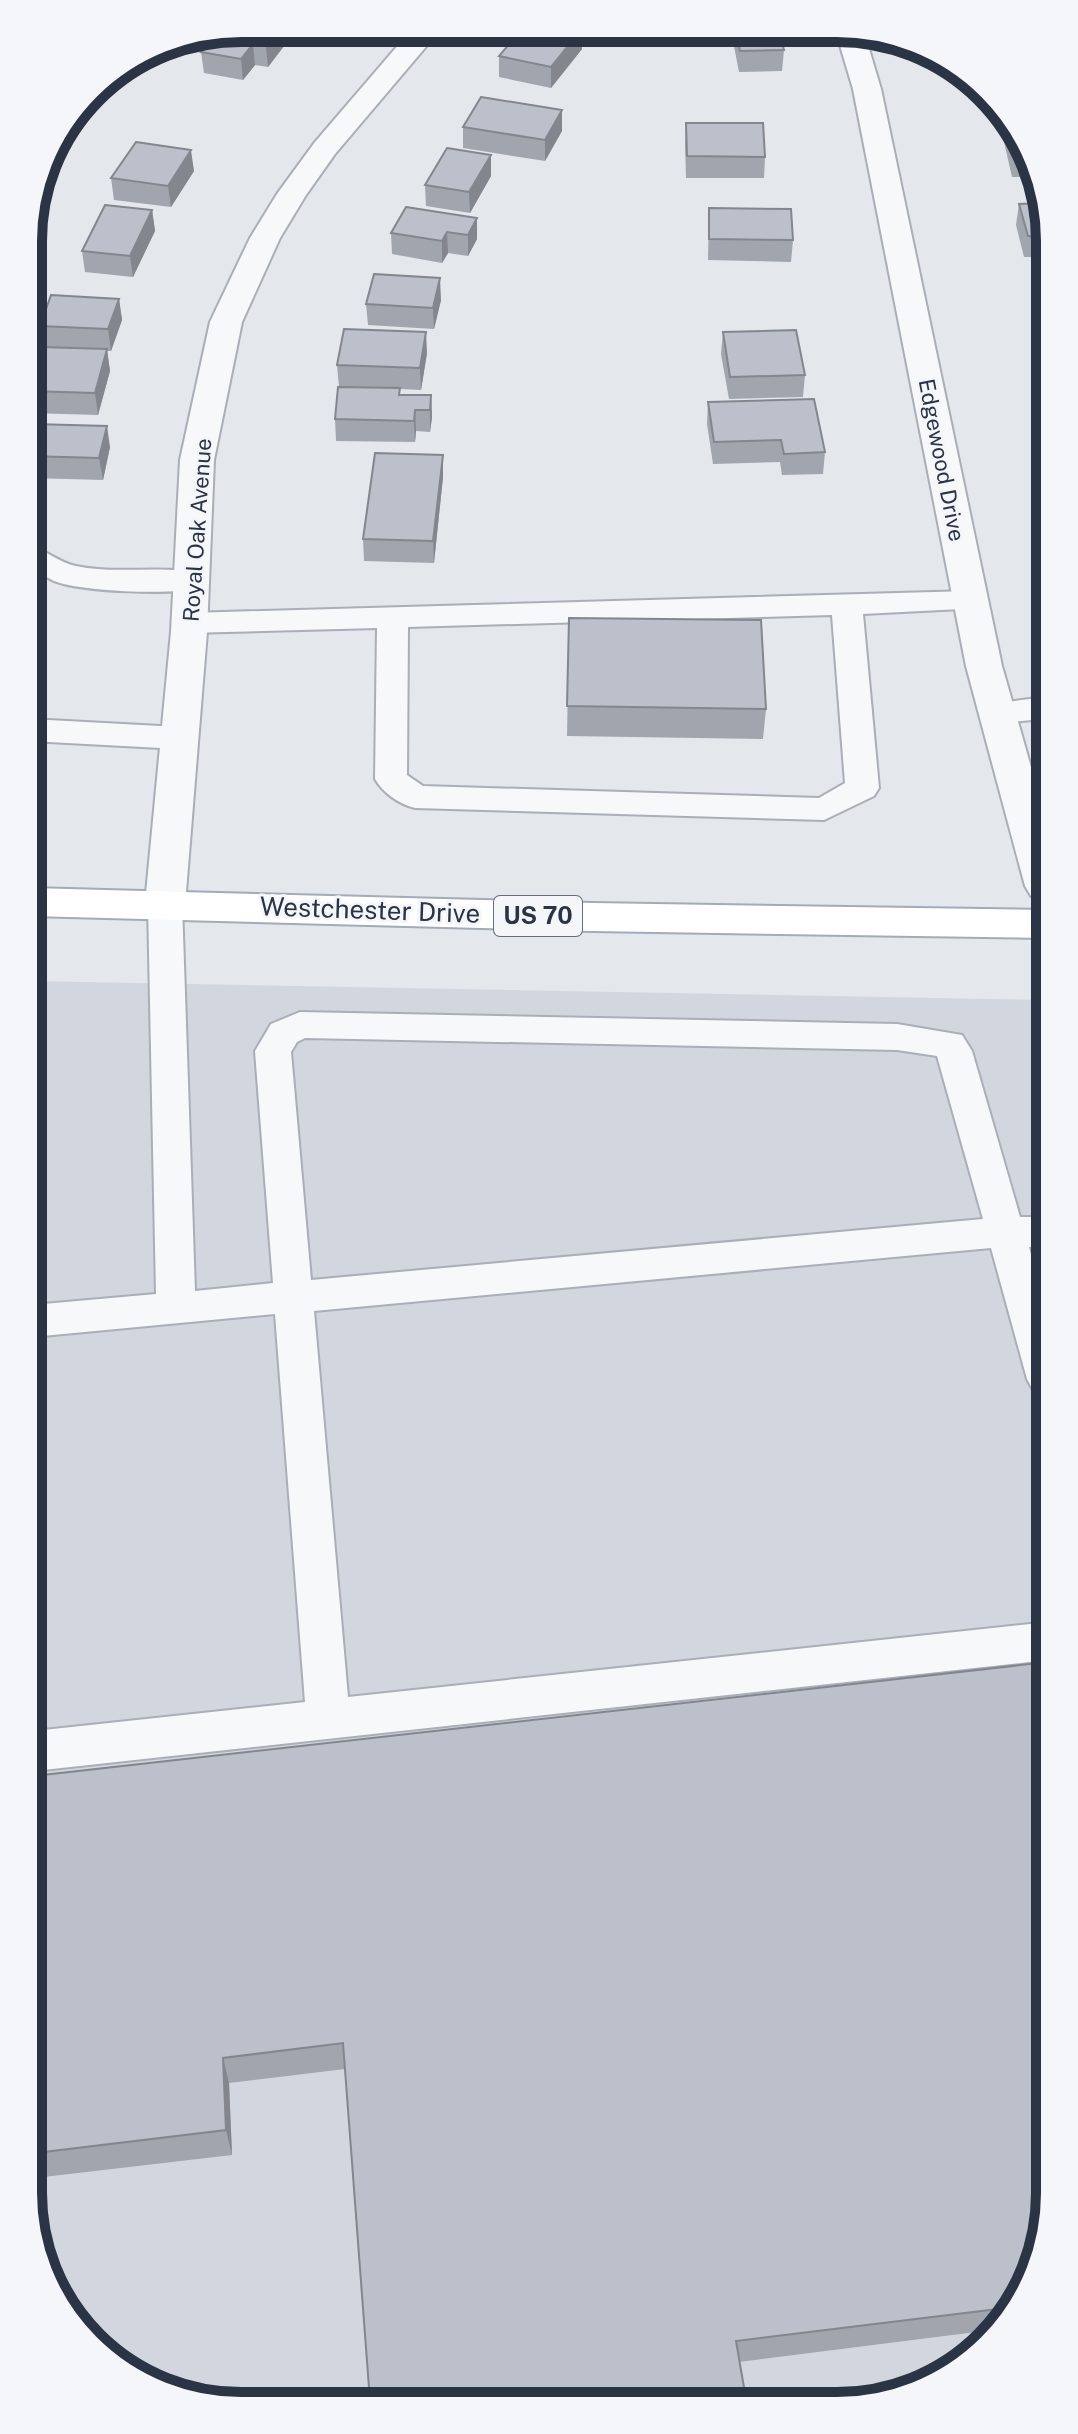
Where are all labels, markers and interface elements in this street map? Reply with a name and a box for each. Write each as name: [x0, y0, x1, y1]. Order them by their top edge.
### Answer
street label: Edgewood Drive: [913, 376, 971, 544]
street label: Royal Oak Avenue: [178, 437, 216, 623]
street label: Westchester Drive: [259, 890, 481, 929]
road number: US 70: [494, 896, 582, 936]

